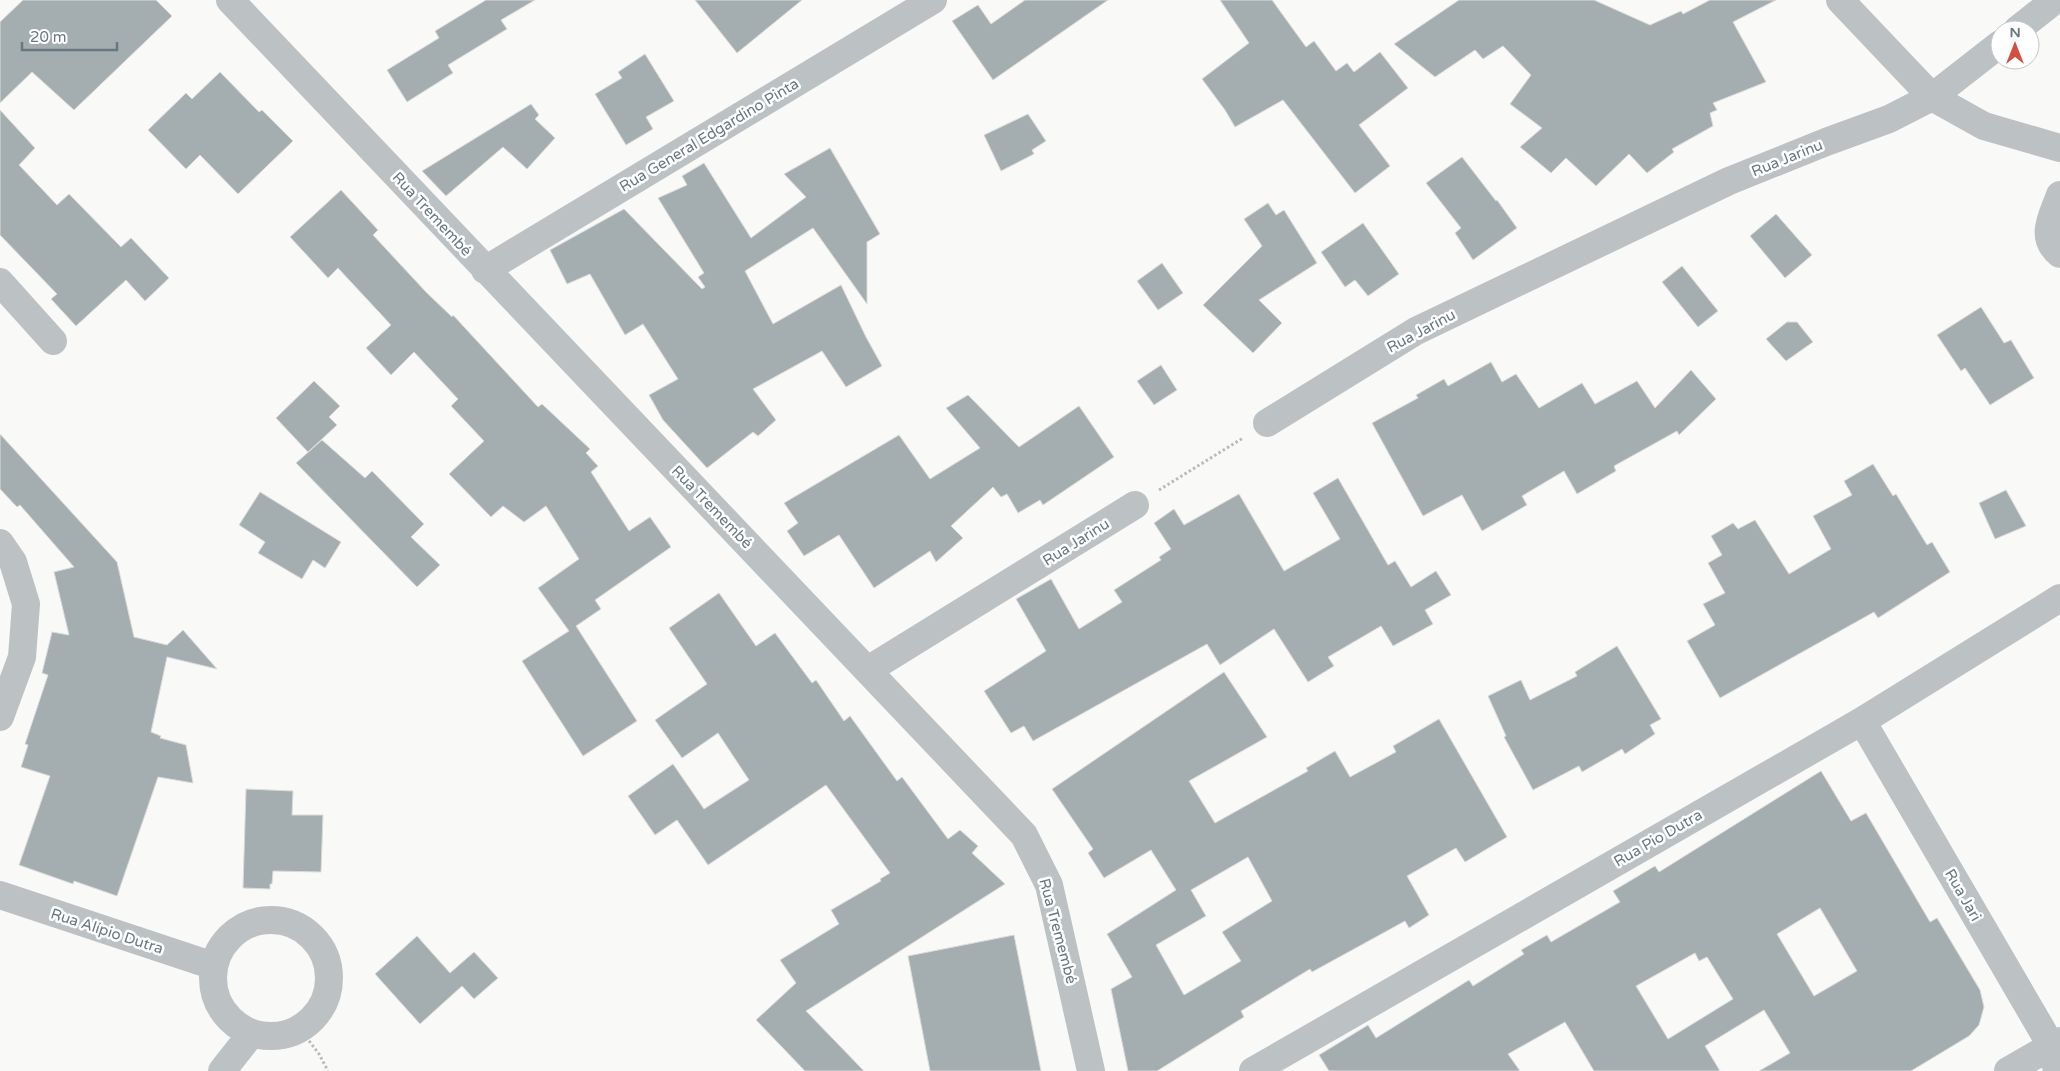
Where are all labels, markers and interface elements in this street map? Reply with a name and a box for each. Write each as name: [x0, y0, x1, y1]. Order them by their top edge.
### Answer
scale bar: [22, 20, 118, 52]
north arrow: [1990, 20, 2040, 70]
text: N: [2009, 24, 2021, 41]
text: 20 m: [30, 28, 67, 46]
street label: Rua General Edgardino Pinta: [616, 74, 802, 196]
street label: Rua Jarinu: [1749, 136, 1825, 180]
street label: Rua Tremembé: [388, 168, 476, 260]
street label: Rua Jarinu: [1384, 305, 1458, 357]
street label: Rua Tremembé: [668, 462, 756, 552]
street label: Rua Jarinu: [1039, 514, 1113, 570]
street label: Rua Pio Dutra: [1611, 805, 1705, 871]
street label: Rua Jari: [1941, 866, 1985, 924]
street label: Rua Tremembé: [1035, 876, 1081, 986]
street label: Rua Alípio Dutra: [49, 904, 165, 958]

